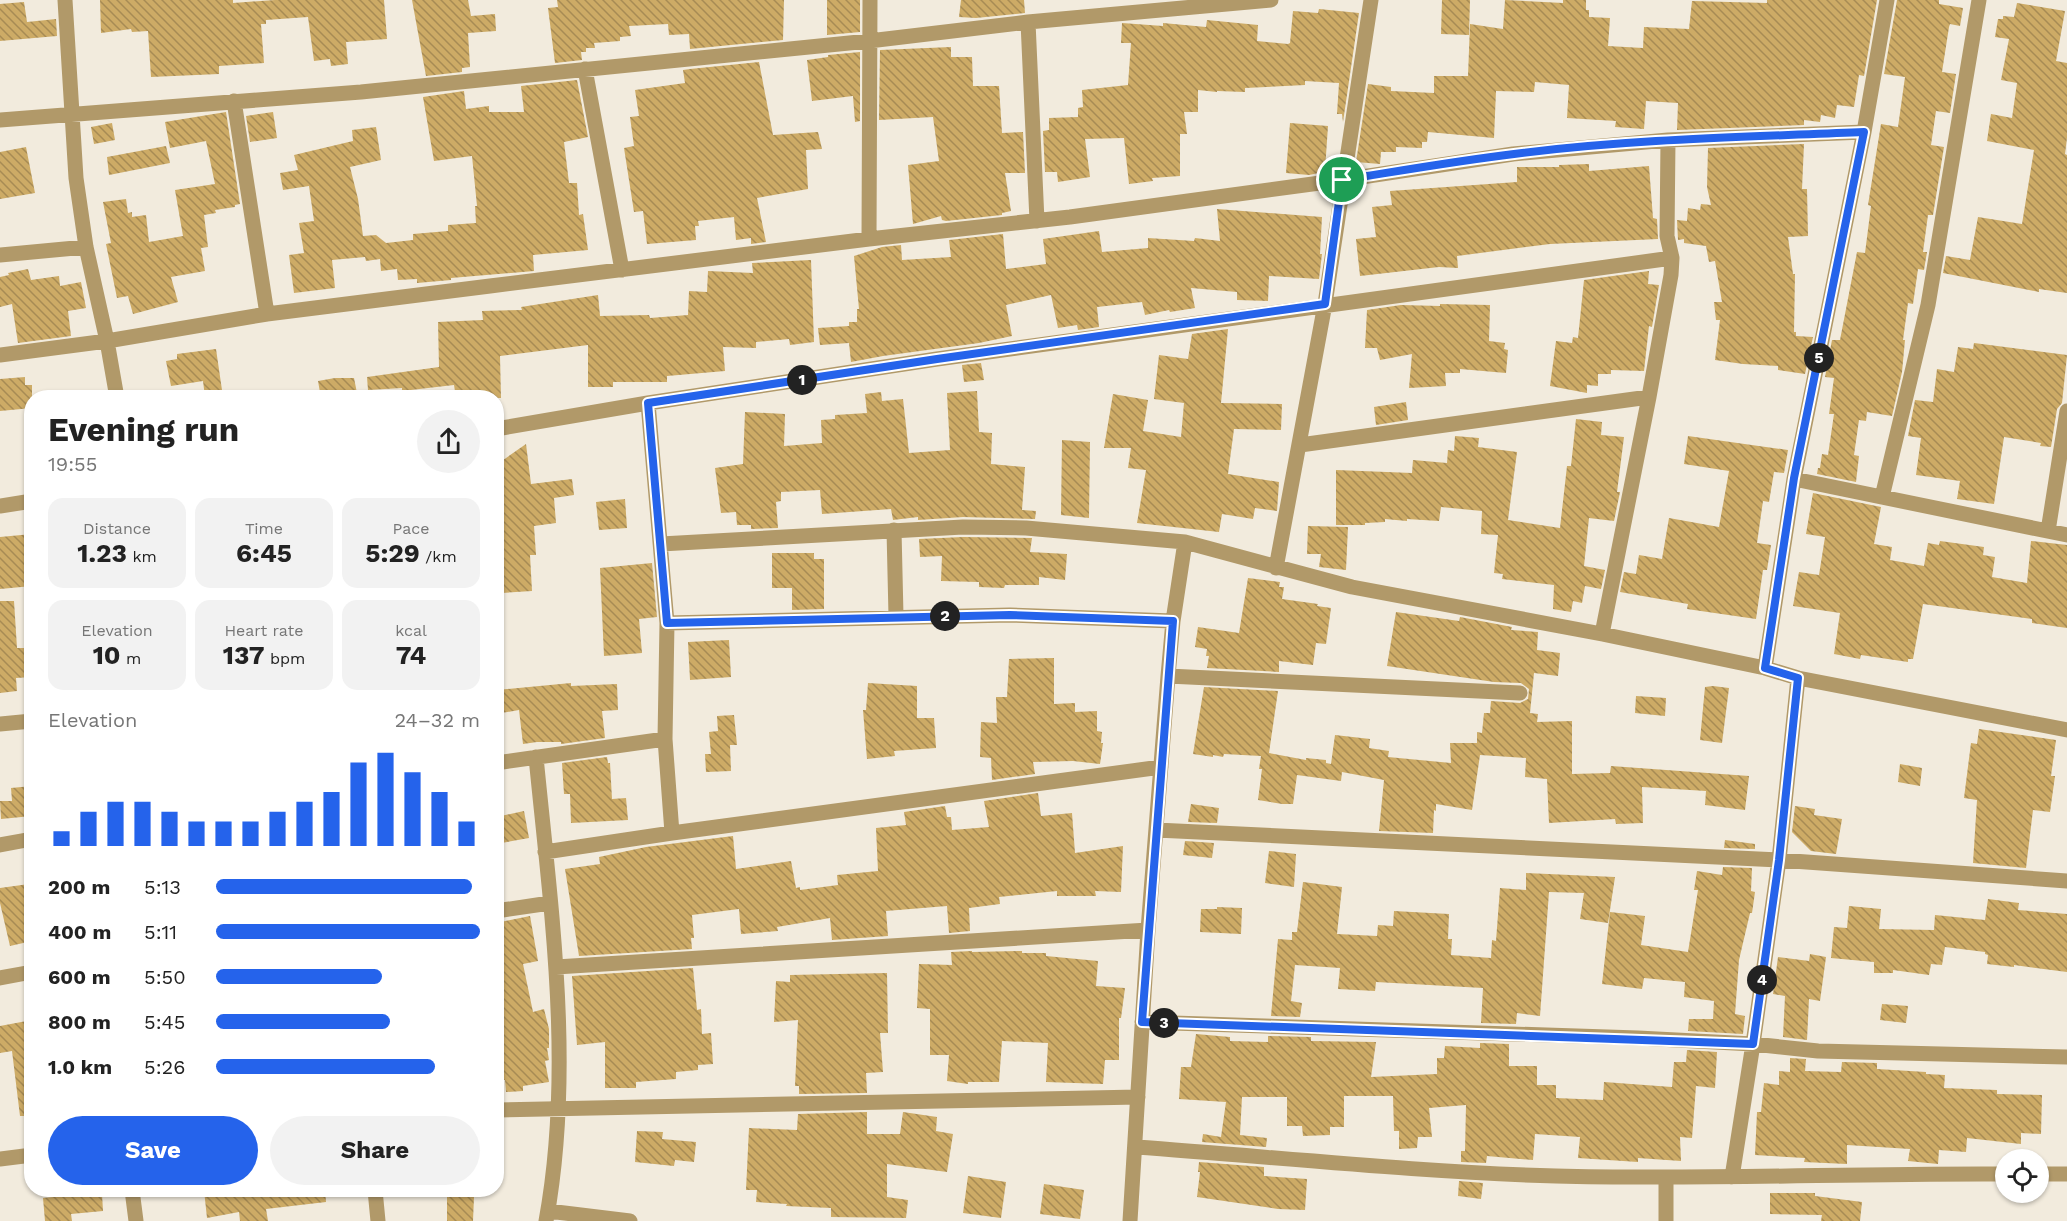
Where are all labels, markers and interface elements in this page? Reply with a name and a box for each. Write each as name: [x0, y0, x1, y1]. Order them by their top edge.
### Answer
pin: [1316, 154, 1367, 205]
icon: arrive: [1325, 163, 1358, 196]
pin: 5: [1804, 343, 1834, 373]
text: 5: [1814, 348, 1824, 367]
pin: 1: [787, 365, 817, 395]
text: 1: [799, 370, 805, 389]
text: Evening run: [48, 410, 239, 449]
button: share: [417, 410, 480, 473]
text: 19:55: [48, 452, 97, 476]
text: Distance: [83, 519, 151, 538]
text: Time: [245, 519, 283, 538]
text: Pace: [392, 519, 430, 538]
text: 1.23: [77, 538, 127, 568]
text: 6:45: [236, 538, 292, 568]
text: 5:29: [365, 538, 420, 568]
text: km: [127, 547, 157, 566]
text: /km: [420, 547, 457, 566]
pin: 2: [930, 601, 960, 631]
text: 2: [940, 606, 950, 625]
text: Elevation: [81, 621, 153, 640]
text: Heart rate: [224, 621, 304, 640]
text: kcal: [395, 621, 427, 640]
text: 10: [93, 640, 121, 670]
text: 137: [223, 640, 264, 670]
text: 74: [396, 640, 426, 670]
text: m: [121, 649, 141, 668]
text: bpm: [264, 649, 305, 668]
text: Elevation: [48, 708, 137, 732]
text: 24–32 m: [395, 708, 480, 732]
text: 200 m: [48, 875, 110, 899]
text: 5:13: [144, 875, 181, 899]
text: 400 m: [48, 920, 111, 944]
text: 5:11: [144, 920, 177, 944]
text: 600 m: [48, 965, 111, 989]
text: 5:50: [144, 965, 186, 989]
pin: 4: [1747, 965, 1777, 995]
text: 4: [1757, 970, 1767, 989]
pin: 3: [1149, 1008, 1179, 1038]
text: 800 m: [48, 1010, 111, 1034]
text: 5:45: [144, 1010, 185, 1034]
text: 3: [1159, 1013, 1169, 1032]
text: 1.0 km: [48, 1055, 112, 1079]
text: 5:26: [144, 1055, 185, 1079]
button: Save: [48, 1116, 258, 1185]
button: Share: [270, 1116, 480, 1185]
map controls: [1995, 1149, 2049, 1203]
button: locate: [1995, 1149, 2049, 1203]

